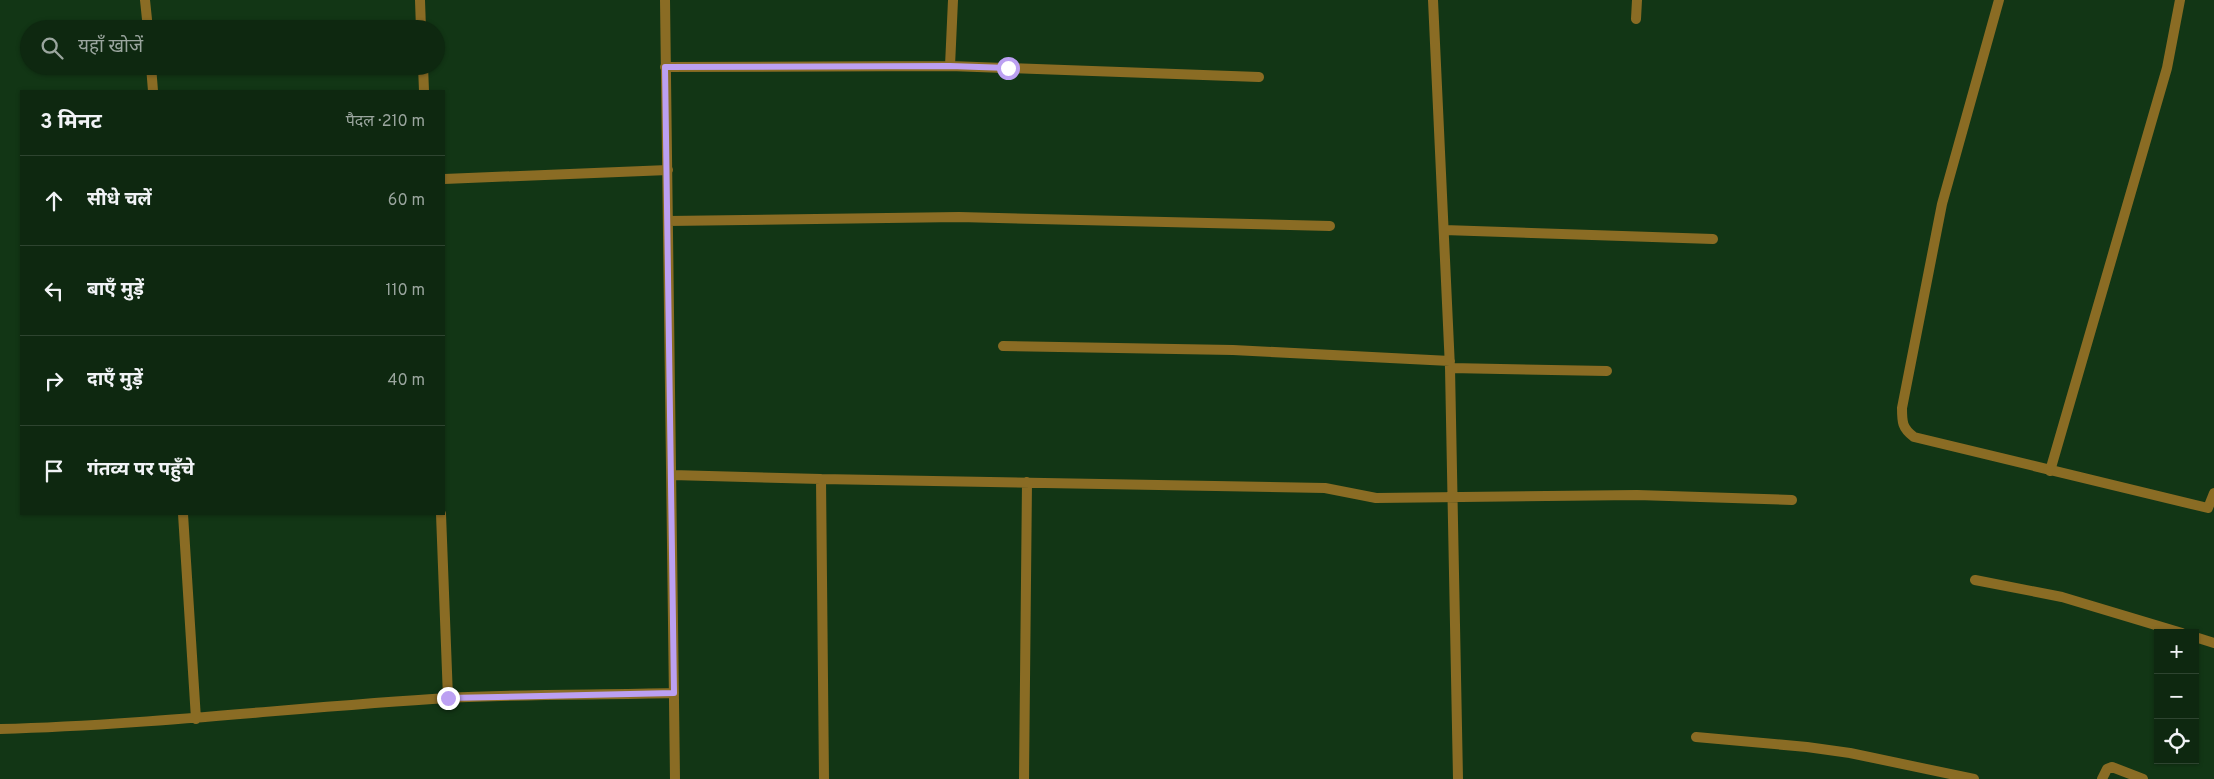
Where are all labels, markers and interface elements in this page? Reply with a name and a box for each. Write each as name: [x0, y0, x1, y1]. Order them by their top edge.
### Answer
search box: [20, 20, 445, 75]
icon: search: [38, 34, 66, 62]
text: यहाँ खोजें: [78, 35, 143, 59]
route start: [997, 57, 1020, 80]
text: 3 मिनट: [40, 109, 102, 136]
text: पैदल · 210 m: [346, 112, 425, 132]
icon: ahead: [40, 187, 68, 215]
text: सीधे चलें: [87, 188, 152, 212]
text: 60 m: [388, 191, 425, 211]
icon: left: [40, 277, 68, 305]
text: बाएँ मुड़ें: [87, 278, 144, 302]
text: 110 m: [385, 281, 425, 301]
icon: right: [40, 367, 68, 395]
text: दाएँ मुड़ें: [87, 368, 143, 392]
text: 40 m: [387, 371, 425, 391]
icon: arrive: [40, 457, 68, 485]
text: गंतव्य पर पहुँचे: [87, 458, 194, 482]
map controls: [2154, 629, 2199, 764]
button: +: [2154, 629, 2199, 674]
button: −: [2154, 674, 2199, 719]
route end: [437, 687, 460, 710]
button: locate: [2154, 719, 2199, 764]

